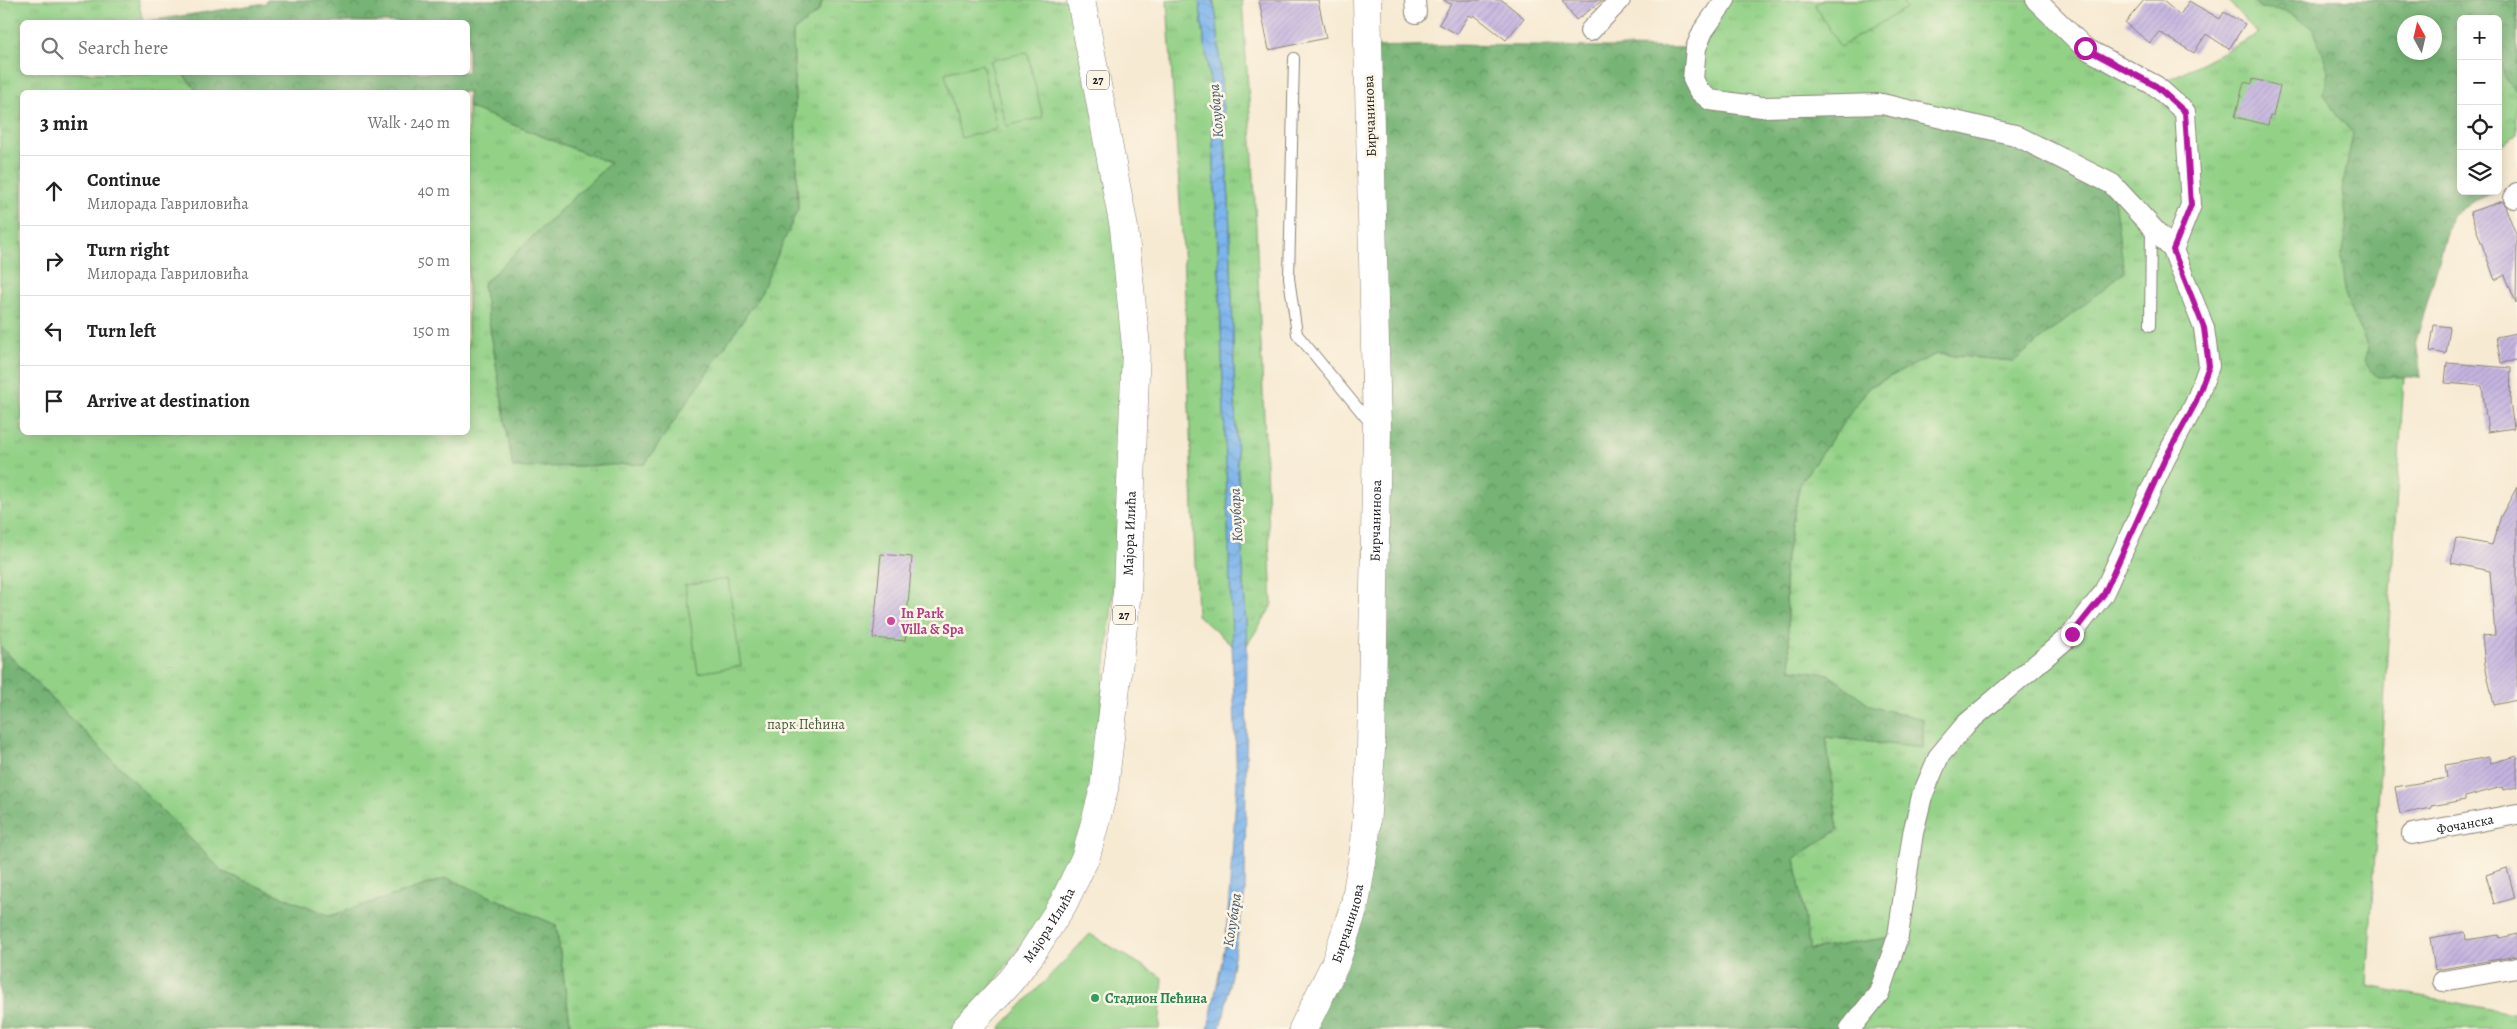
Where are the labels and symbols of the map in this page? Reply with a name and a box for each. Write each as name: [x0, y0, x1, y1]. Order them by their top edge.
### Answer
north arrow: [2397, 15, 2442, 60]
route start: [2074, 37, 2097, 60]
road number: 27: [1087, 70, 1109, 90]
street label: Бирчанинова: [1359, 74, 1381, 157]
water label: Колубара: [1204, 83, 1228, 139]
street label: Бирчанинова: [1365, 479, 1386, 562]
water label: Колубара: [1225, 487, 1247, 543]
street label: Мајора Илића: [1118, 490, 1140, 576]
place label: In Park Villa & Spa: [900, 604, 964, 639]
road number: 27: [1113, 606, 1135, 624]
marker: In Park Villa & Spa: [885, 615, 897, 627]
route end: [2061, 623, 2084, 646]
park label: парк Пећина: [767, 715, 846, 734]
street label: Фочанска: [2435, 809, 2496, 839]
street label: Бирчанинова: [1326, 882, 1368, 965]
street label: Мајора Илића: [1018, 884, 1079, 967]
water label: Колубара: [1218, 892, 1246, 948]
place label: Стадион Пећина: [1105, 989, 1207, 1008]
marker: Стадион Пећина: [1089, 992, 1101, 1004]

